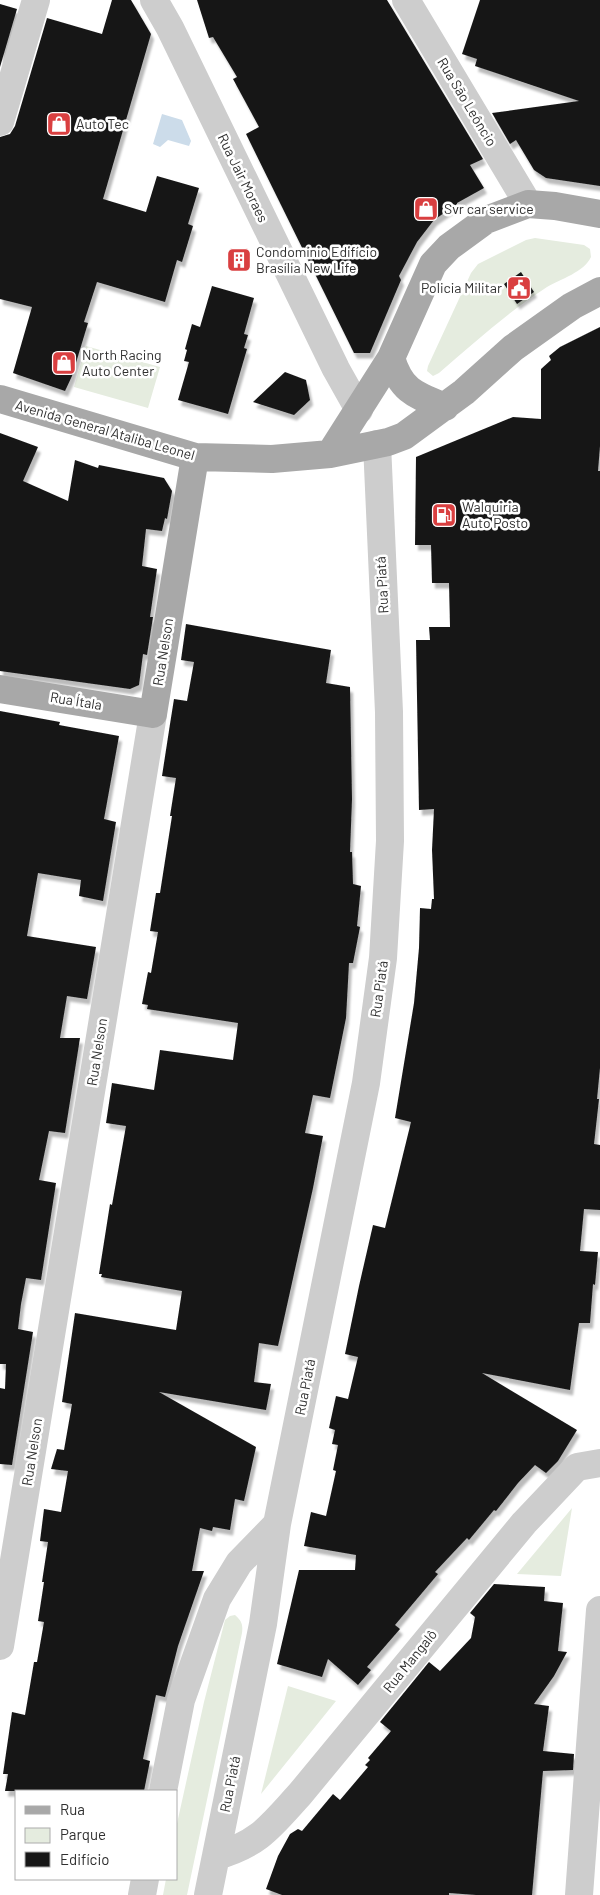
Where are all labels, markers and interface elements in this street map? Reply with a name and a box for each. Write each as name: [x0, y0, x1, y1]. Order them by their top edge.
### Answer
street label: Rua São Leôncio: [434, 54, 501, 149]
shop icon: Auto Tec: [46, 111, 72, 137]
place label: Auto Tec: [76, 115, 129, 132]
street label: Rua Jair Moraes: [215, 131, 272, 225]
shop icon: Svr car service: [413, 196, 439, 222]
place label: Svr car service: [444, 200, 534, 217]
place label: Condomínio Edifício Brasília New Life: [256, 243, 377, 276]
building icon: Condomínio Edifício Brasília New Life: [226, 247, 252, 273]
public building icon: Policia Militar: [506, 275, 532, 301]
place label: Policia Militar: [421, 279, 502, 296]
place label: North Racing Auto Center: [82, 346, 161, 379]
shop icon: North Racing Auto Center: [51, 350, 77, 376]
street label: Avenida General Ataliba Leonel: [13, 396, 197, 463]
place label: Walquiria Auto Posto: [462, 498, 528, 531]
fuel station icon: Walquiria Auto Posto: [431, 502, 457, 528]
street label: Rua Piatá: [372, 556, 391, 614]
street label: Rua Nelson: [149, 617, 176, 687]
street label: Rua Ítala: [49, 688, 103, 713]
street label: Rua Piatá: [366, 959, 391, 1018]
street label: Rua Nelson: [83, 1017, 110, 1087]
street label: Rua Piatá: [291, 1357, 318, 1417]
street label: Rua Nelson: [18, 1417, 45, 1487]
street label: Rua Mangalô: [379, 1626, 440, 1696]
street label: Rua Piatá: [216, 1754, 243, 1814]
legend: [15, 1790, 178, 1880]
text: Rua: [60, 1800, 85, 1818]
text: Parque: [60, 1825, 106, 1843]
text: Edifício: [60, 1850, 109, 1868]

